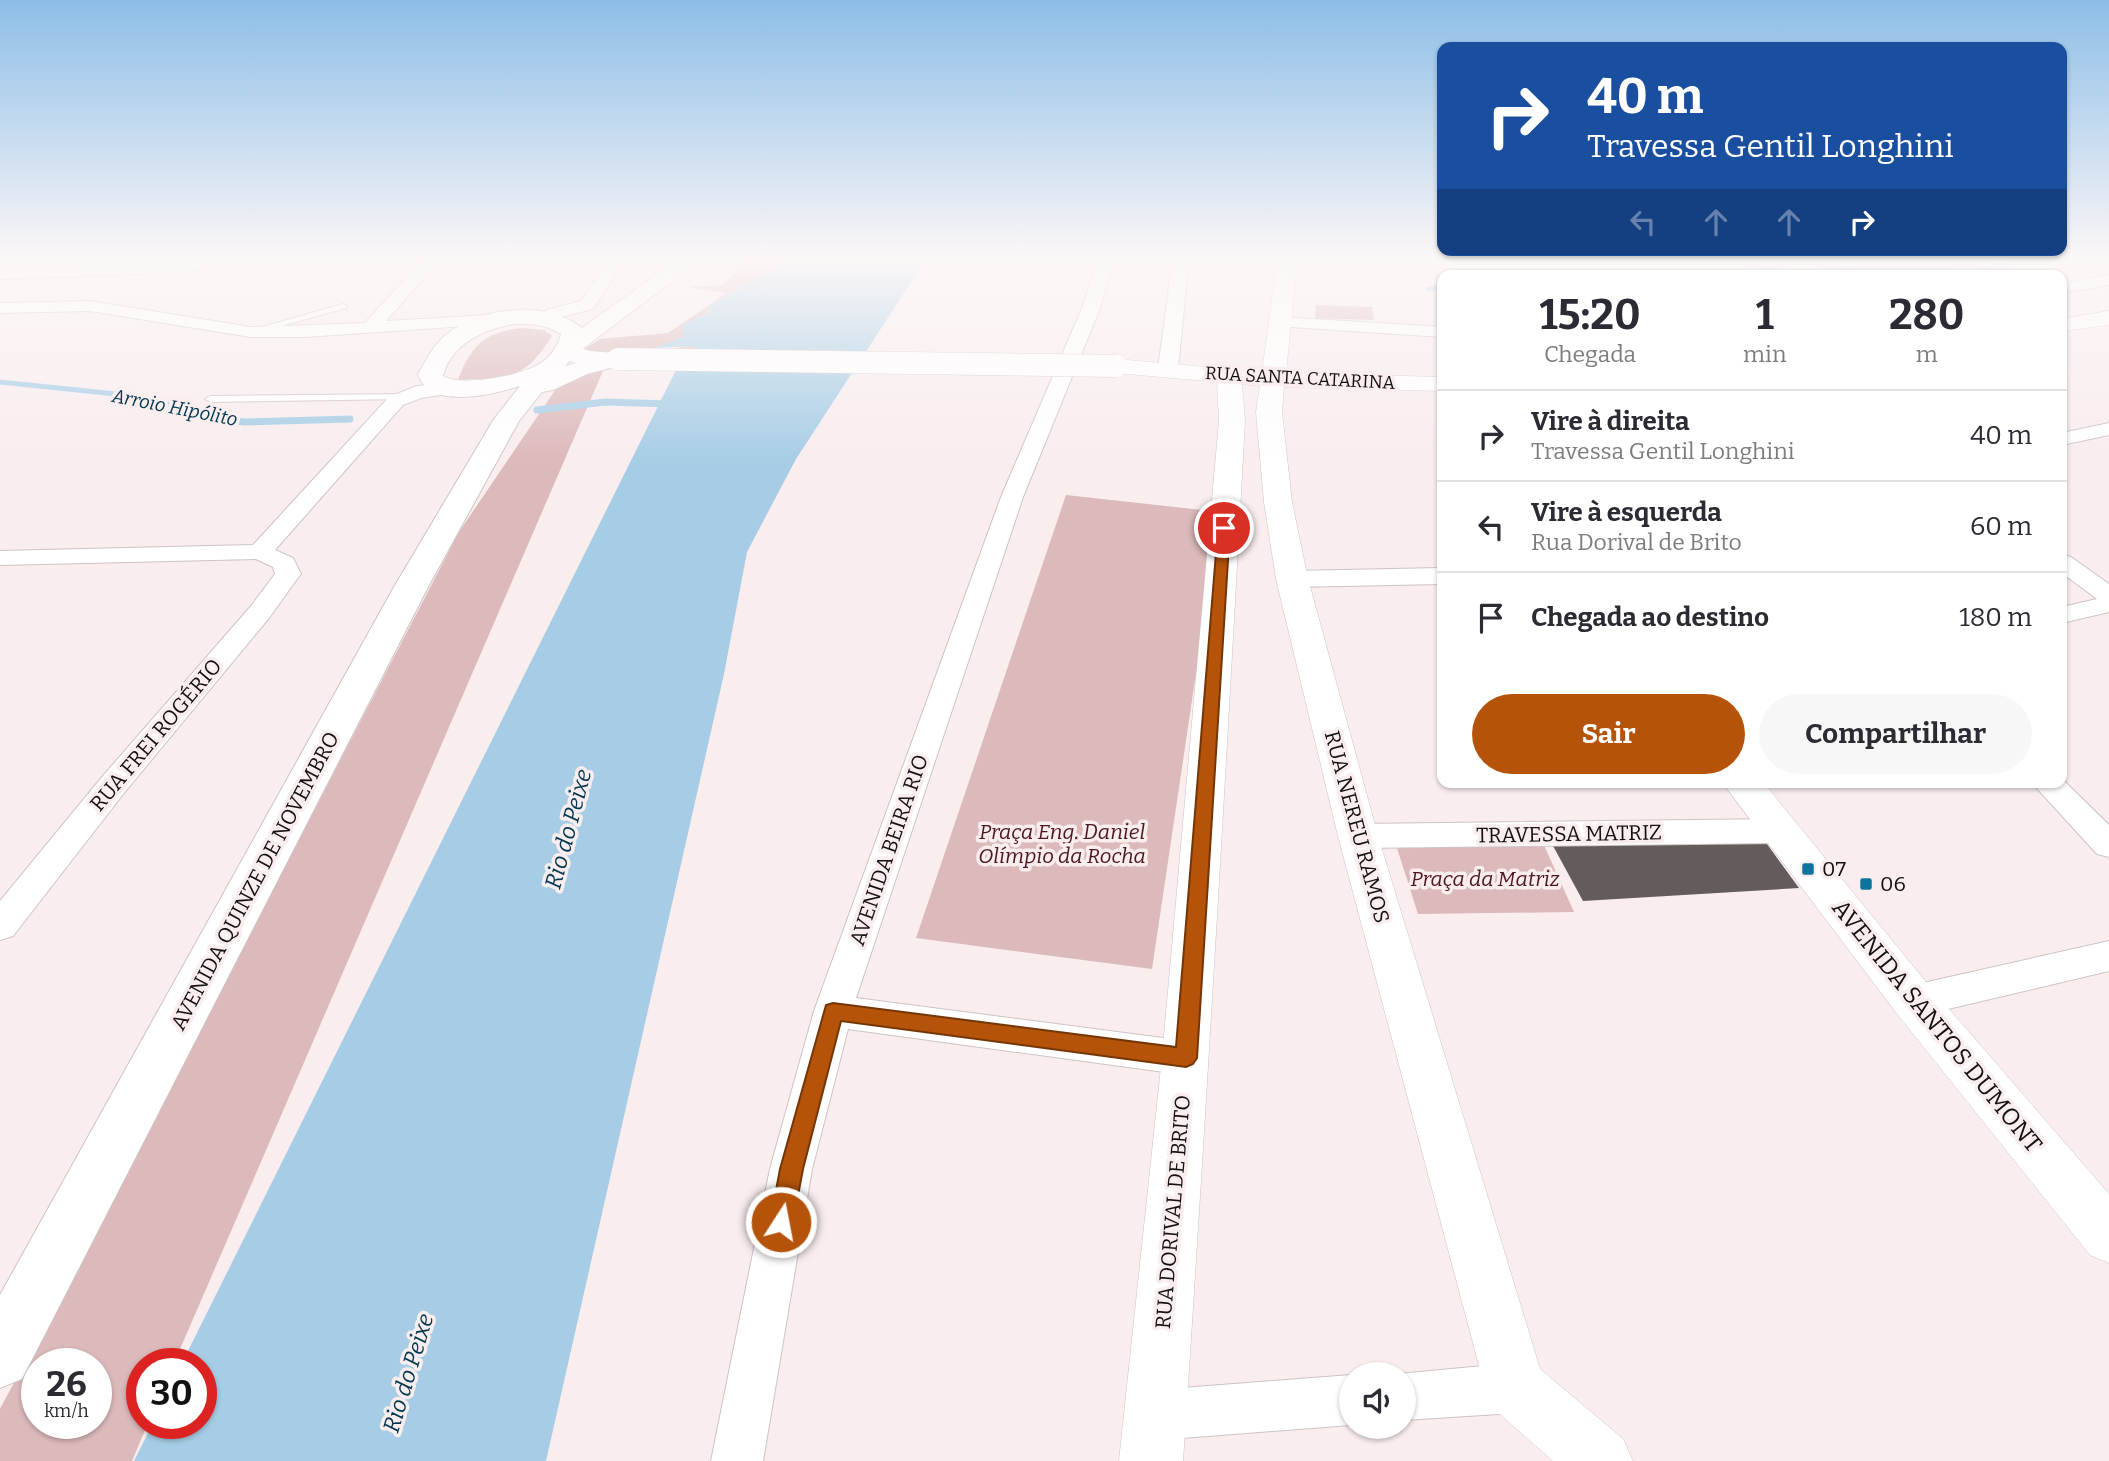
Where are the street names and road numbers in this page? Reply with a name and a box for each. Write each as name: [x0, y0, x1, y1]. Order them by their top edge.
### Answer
street label: RUA SANTA CATARINA: [1204, 362, 1396, 394]
street label: RUA FREI ROGÉRIO: [85, 653, 227, 817]
street label: AVENIDA QUINZE DE NOVEMBRO: [165, 727, 345, 1035]
street label: RUA NEREU RAMOS: [1319, 728, 1395, 926]
street label: AVENIDA BEIRA RIO: [844, 751, 934, 949]
street label: TRAVESSA MATRIZ: [1476, 819, 1662, 849]
street label: AVENIDA SANTOS DUMONT: [1826, 894, 2048, 1158]
street label: RUA DORIVAL DE BRITO: [1150, 1094, 1196, 1330]

